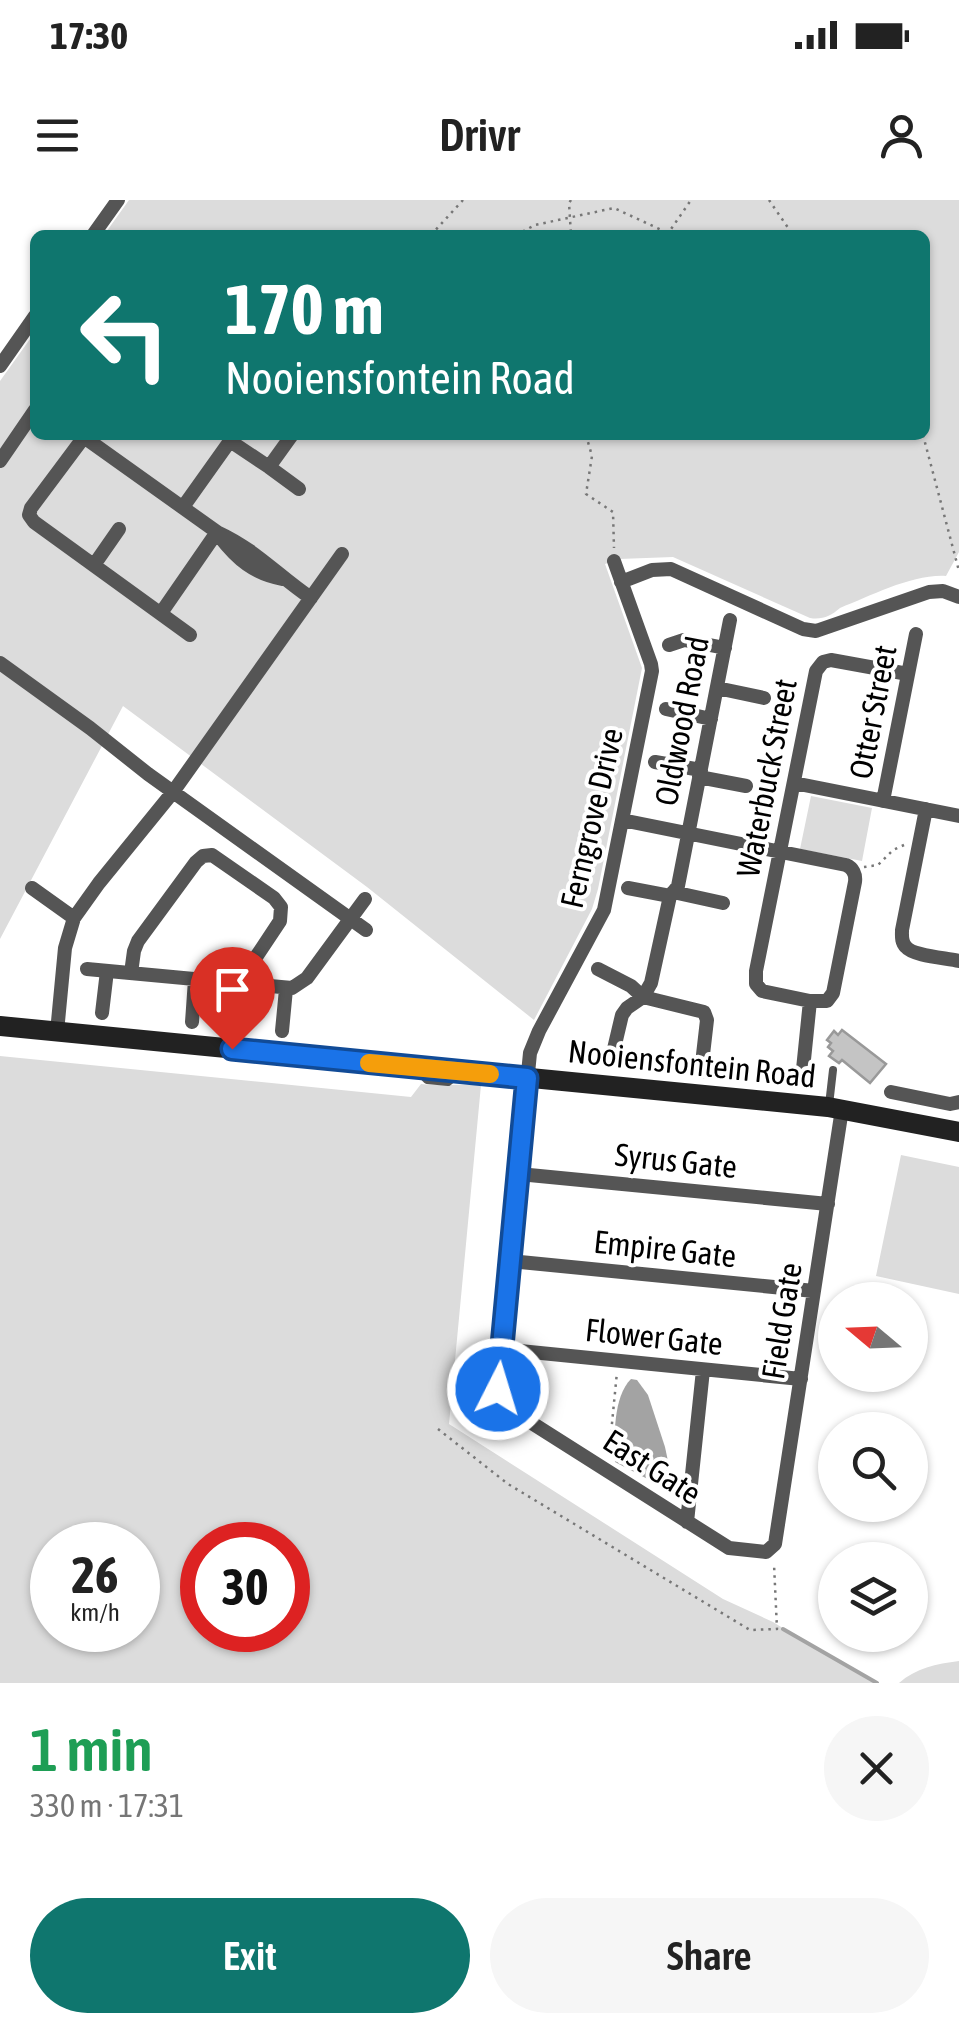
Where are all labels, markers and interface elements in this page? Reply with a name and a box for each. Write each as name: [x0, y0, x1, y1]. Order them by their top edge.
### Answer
text: 17:30: [50, 14, 128, 57]
icon: menu: [30, 108, 85, 163]
icon: person: [874, 108, 929, 163]
text: Drivr: [439, 109, 520, 161]
text: 170 m: [225, 269, 384, 349]
icon: left: [60, 270, 190, 400]
text: Nooiensfontein Road: [225, 352, 575, 404]
street label: Oldwood Road: [647, 633, 716, 809]
street label: Otter Street: [841, 642, 904, 782]
street label: Waterbuck Street: [729, 676, 804, 880]
street label: Ferngrove Drive: [553, 724, 630, 911]
pin: [190, 947, 275, 1050]
icon: arrive: [205, 962, 260, 1017]
street label: Nooiensfontein Road: [566, 1032, 818, 1095]
street label: Syrus Gate: [613, 1136, 739, 1185]
street label: Empire Gate: [592, 1223, 738, 1274]
street label: Field Gate: [754, 1260, 809, 1382]
north arrow: [818, 1282, 928, 1392]
map controls: [818, 1282, 928, 1652]
street label: Flower Gate: [583, 1311, 725, 1362]
position arrow: [446, 1337, 550, 1441]
button: search: [818, 1412, 928, 1522]
street label: East Gate: [597, 1421, 708, 1512]
speed limit sign: 30: [180, 1522, 310, 1652]
button: layers: [818, 1542, 928, 1652]
text: 26: [71, 1546, 118, 1604]
text: km/h: [70, 1598, 120, 1626]
text: 1 min: [30, 1715, 153, 1784]
button: close: [824, 1716, 929, 1821]
text: 330 m · 17:31: [30, 1787, 184, 1824]
button: Exit: [30, 1898, 470, 2013]
button: Share: [490, 1898, 929, 2013]

